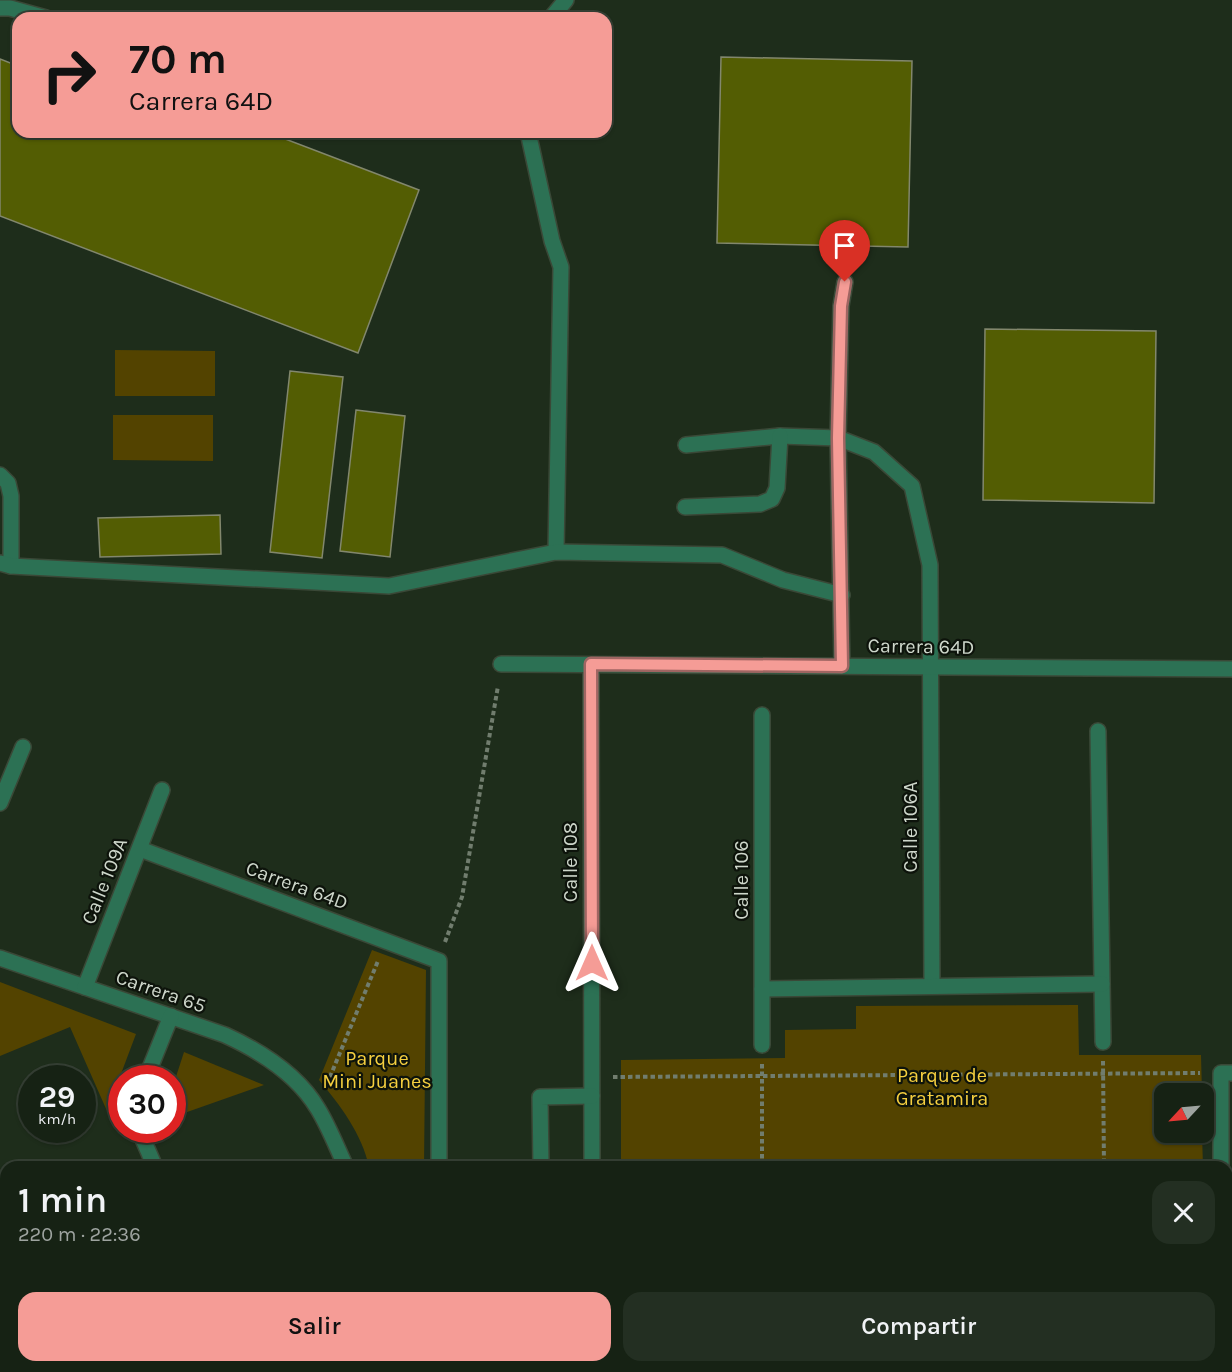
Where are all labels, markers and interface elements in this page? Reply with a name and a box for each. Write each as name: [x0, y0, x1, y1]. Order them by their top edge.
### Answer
text: 70 m: [129, 34, 227, 84]
icon: right: [30, 36, 108, 114]
text: Carrera 64D: [129, 85, 273, 117]
pin: [819, 220, 870, 282]
icon: arrive: [828, 229, 861, 262]
street label: Carrera 64D: [867, 634, 975, 659]
street label: Calle 106A: [899, 782, 922, 872]
street label: Calle 108: [559, 822, 582, 902]
street label: Calle 109A: [77, 835, 132, 928]
street label: Calle 106: [730, 840, 753, 920]
street label: Carrera 64D: [243, 856, 351, 915]
position arrow: [560, 931, 624, 995]
street label: Carrera 65: [113, 965, 209, 1018]
park label: Parque Mini Juanes: [322, 1047, 432, 1093]
park label: Parque de Gratamira: [896, 1064, 988, 1110]
speed limit sign: 30: [108, 1065, 186, 1143]
text: 29: [39, 1079, 75, 1115]
north arrow: [1154, 1083, 1214, 1143]
map controls: [1154, 1083, 1214, 1143]
text: km/h: [38, 1110, 76, 1128]
text: 1 min: [18, 1179, 107, 1221]
button: close: [1152, 1181, 1215, 1244]
text: 220 m · 22:36: [18, 1223, 141, 1246]
button: Salir: [18, 1292, 611, 1361]
button: Compartir: [623, 1292, 1215, 1361]

